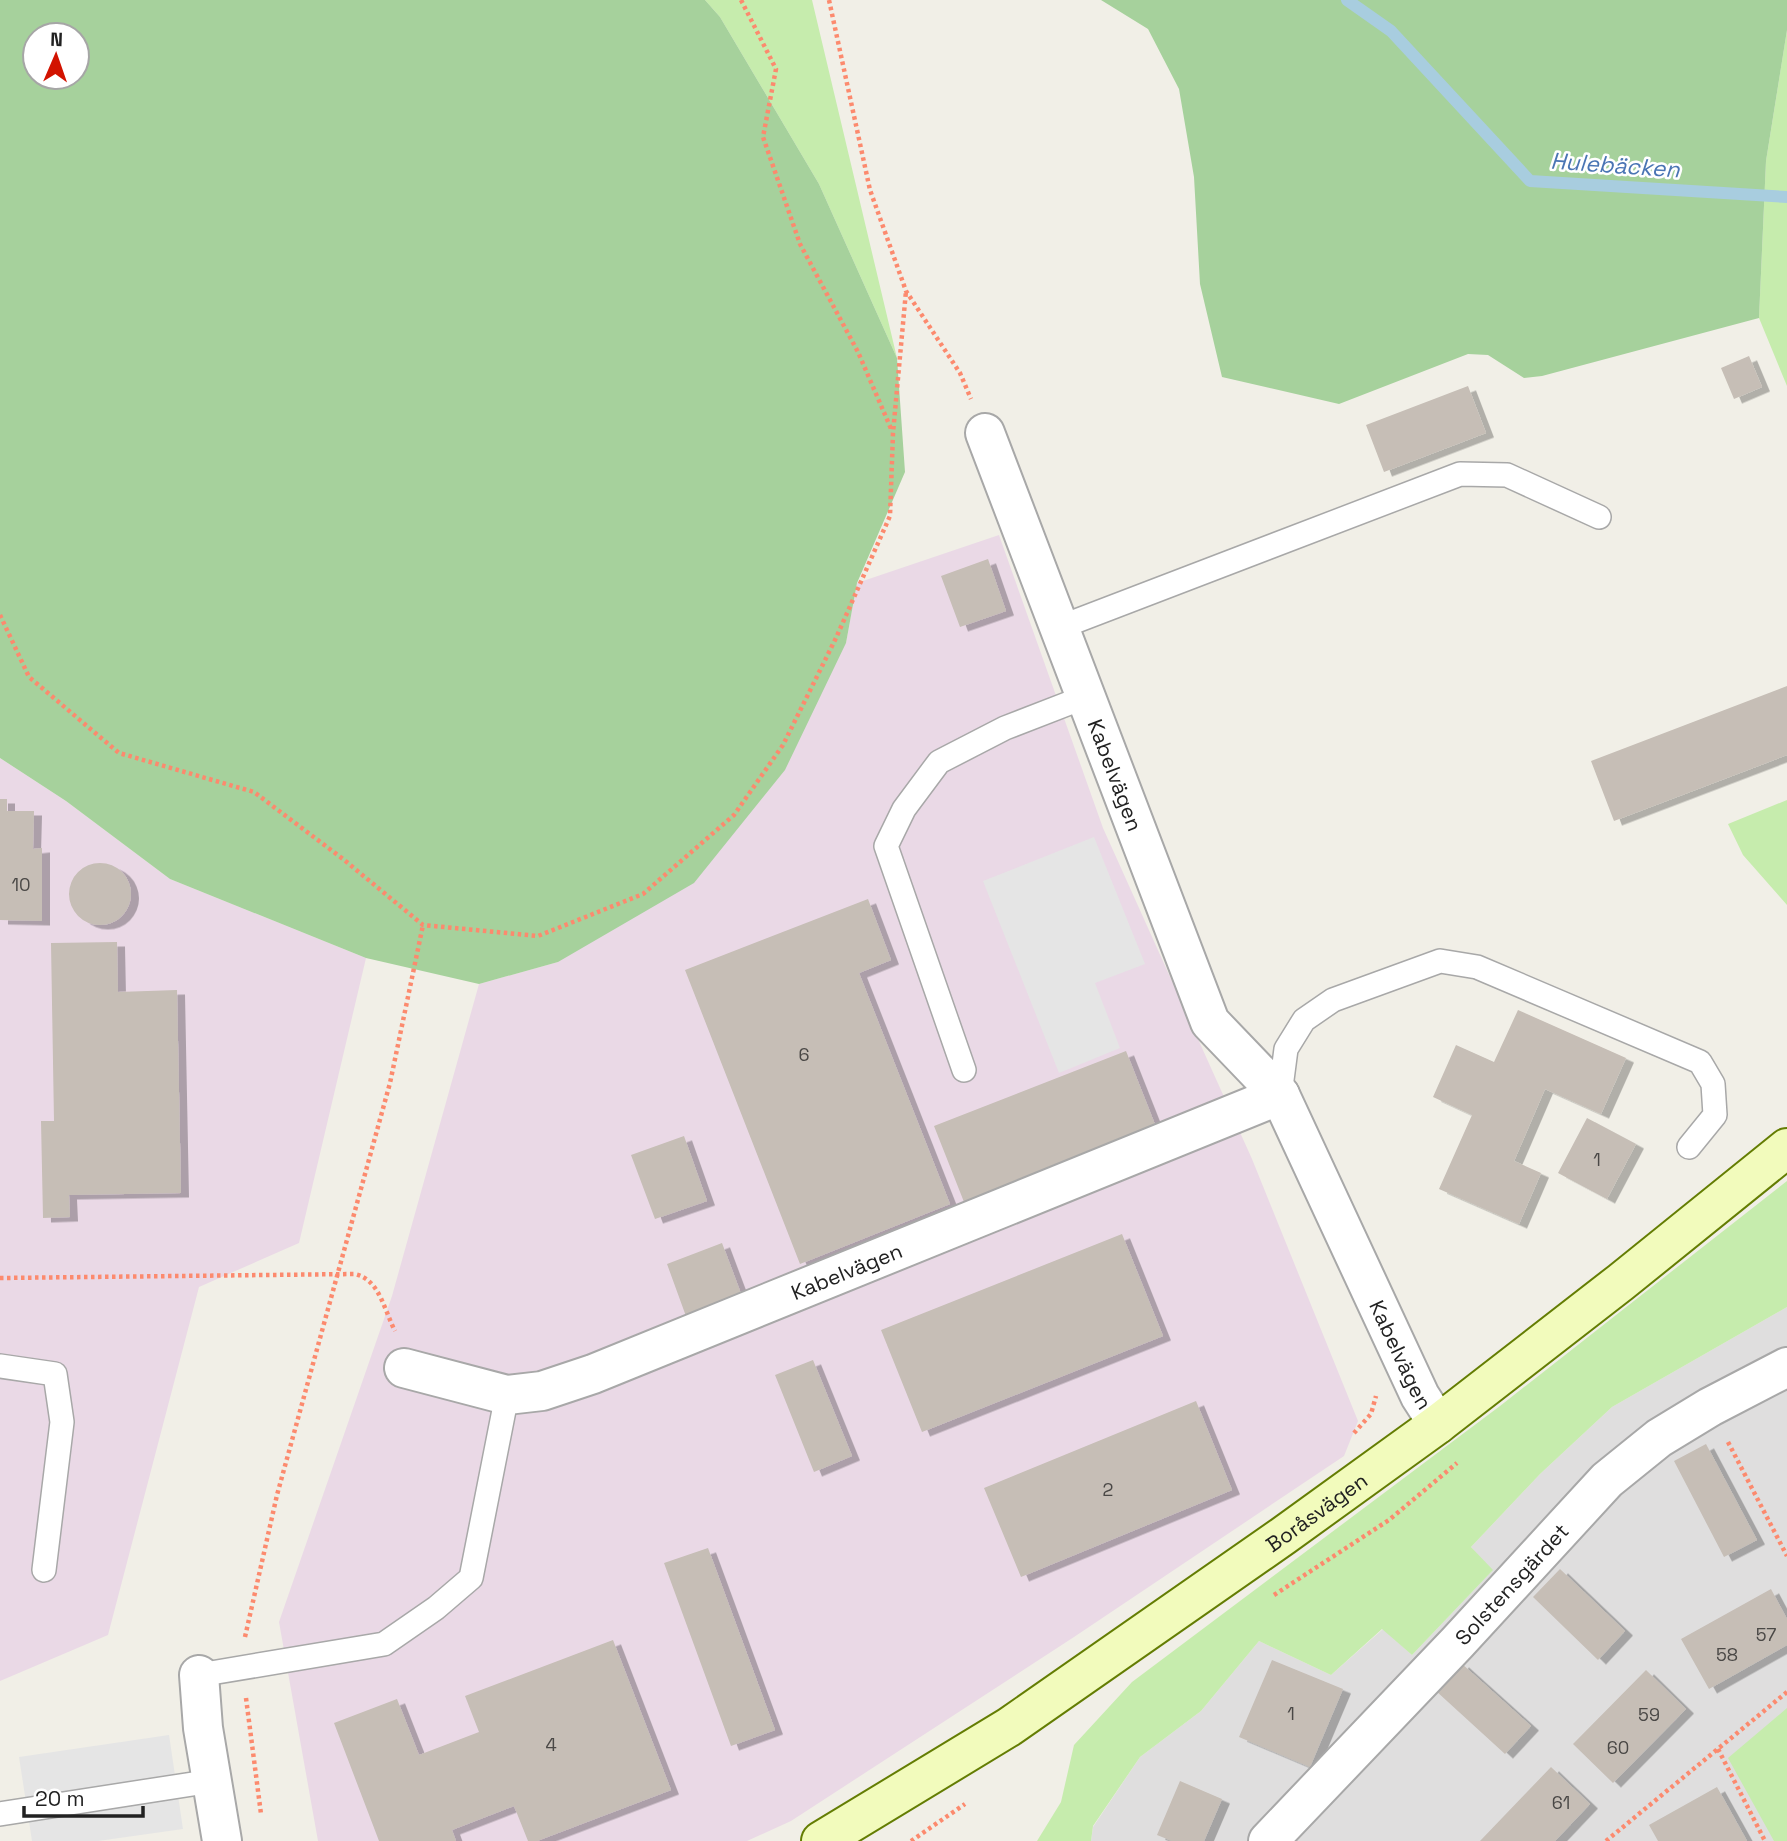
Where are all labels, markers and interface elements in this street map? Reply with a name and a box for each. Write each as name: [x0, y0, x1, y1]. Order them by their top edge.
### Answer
north arrow: [21, 21, 91, 91]
text: N: [50, 27, 63, 52]
water label: Hulebäcken: [1549, 146, 1681, 185]
street label: Kabelvägen: [1082, 715, 1149, 835]
house number: 10: [11, 873, 31, 896]
house number: 6: [798, 1043, 810, 1066]
house number: 1: [1593, 1148, 1601, 1171]
street label: Kabelvägen: [787, 1236, 906, 1306]
street label: Kabelvägen: [1364, 1296, 1438, 1414]
street label: Boråsvägen: [1260, 1466, 1372, 1557]
house number: 2: [1103, 1478, 1113, 1501]
street label: Solstensgärdet: [1449, 1517, 1574, 1650]
house number: 57: [1756, 1623, 1776, 1646]
house number: 58: [1716, 1643, 1738, 1666]
house number: 1: [1287, 1702, 1295, 1725]
house number: 59: [1638, 1703, 1660, 1726]
house number: 4: [545, 1733, 557, 1756]
house number: 60: [1607, 1736, 1629, 1759]
scale bar: [24, 1774, 144, 1818]
text: 20 m: [35, 1785, 85, 1812]
house number: 61: [1552, 1791, 1570, 1814]

